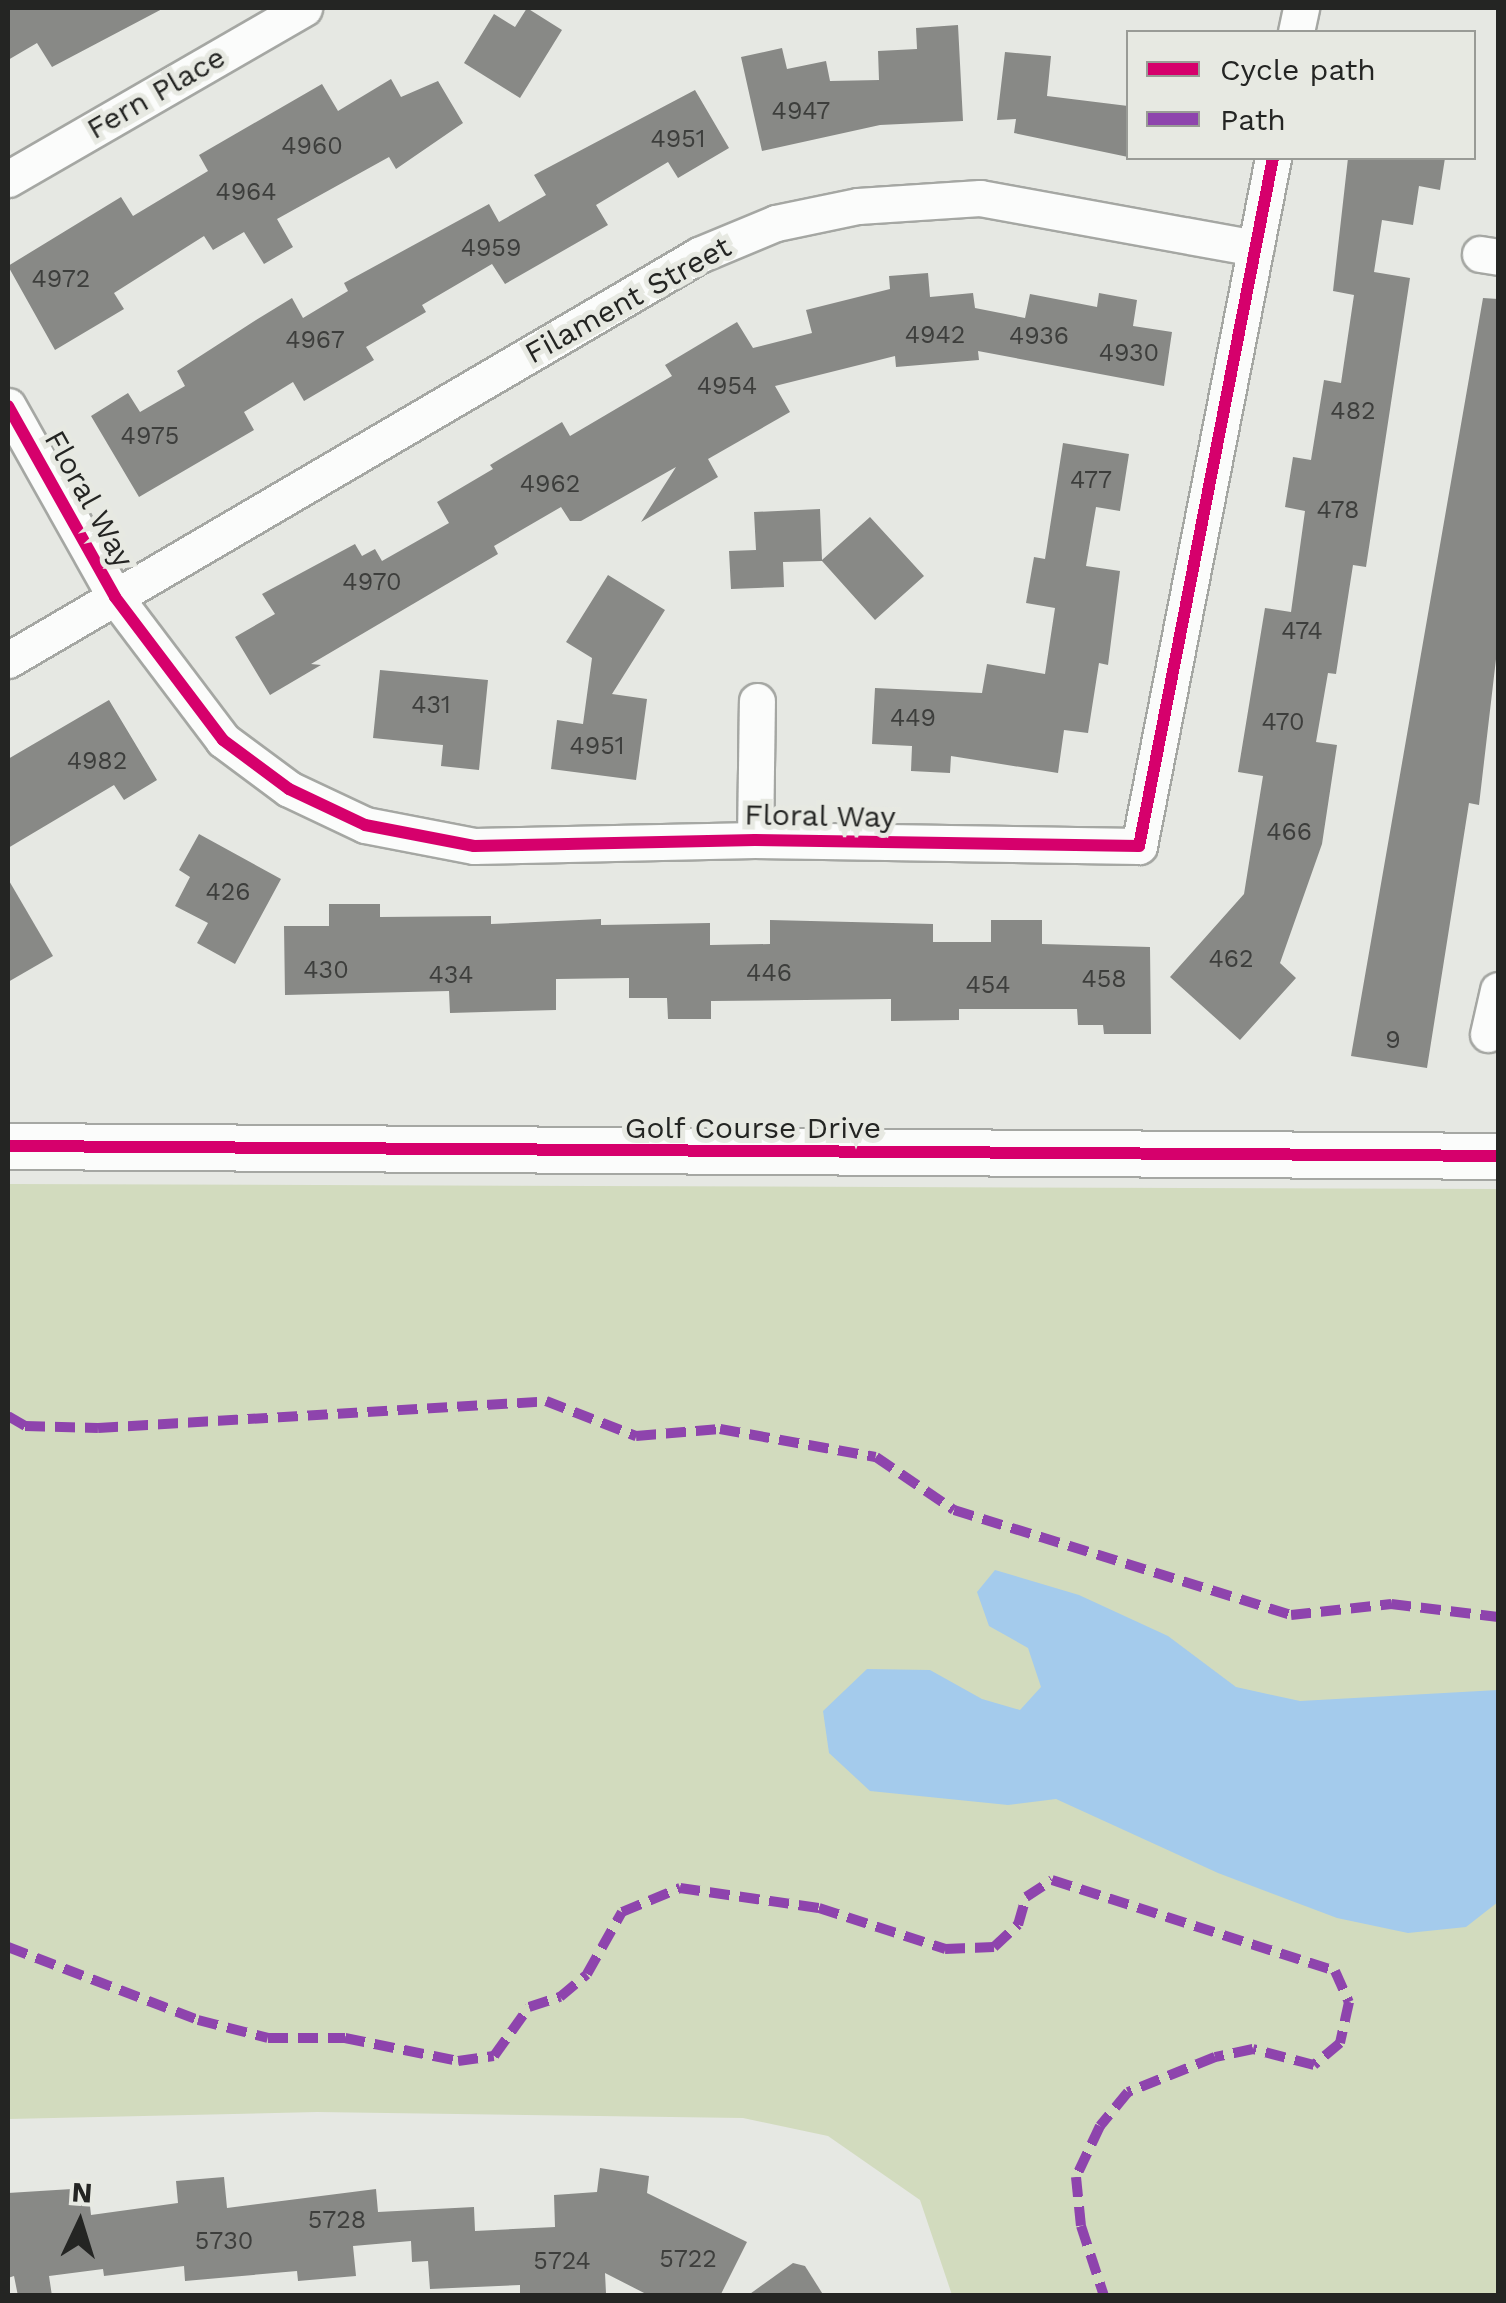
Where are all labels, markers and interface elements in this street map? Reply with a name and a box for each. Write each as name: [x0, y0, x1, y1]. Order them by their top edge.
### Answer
legend: [1126, 30, 1476, 160]
street label: Fern Place: [81, 39, 231, 147]
text: Cycle path: [1220, 52, 1376, 87]
house number: 4947: [772, 96, 830, 126]
text: Path: [1220, 102, 1286, 137]
house number: 4951: [651, 124, 705, 154]
house number: 4960: [281, 131, 343, 161]
house number: 4964: [215, 177, 277, 207]
street label: Filament Street: [519, 229, 737, 371]
house number: 4959: [461, 233, 521, 263]
house number: 4972: [32, 264, 90, 294]
house number: 4942: [905, 320, 965, 350]
house number: 4936: [1009, 321, 1069, 351]
house number: 4967: [285, 325, 345, 355]
house number: 4930: [1099, 338, 1159, 368]
house number: 4954: [697, 371, 757, 401]
house number: 482: [1330, 396, 1376, 426]
house number: 4975: [121, 421, 179, 451]
street label: Floral Way: [36, 423, 142, 575]
house number: 477: [1070, 465, 1112, 495]
house number: 4962: [520, 469, 580, 499]
house number: 478: [1317, 495, 1359, 525]
house number: 4970: [342, 567, 402, 597]
house number: 474: [1281, 616, 1323, 646]
house number: 431: [411, 690, 451, 720]
house number: 449: [890, 703, 936, 733]
house number: 470: [1261, 707, 1305, 737]
house number: 4951: [570, 731, 624, 761]
house number: 4982: [67, 746, 127, 776]
street label: Floral Way: [743, 797, 897, 835]
house number: 466: [1266, 817, 1312, 847]
house number: 426: [205, 877, 251, 907]
house number: 462: [1208, 944, 1254, 974]
house number: 430: [303, 955, 349, 985]
house number: 446: [746, 958, 792, 988]
house number: 434: [428, 960, 474, 990]
house number: 458: [1081, 964, 1127, 994]
house number: 454: [965, 970, 1011, 1000]
house number: 9: [1385, 1025, 1401, 1055]
street label: Golf Course Drive: [624, 1110, 882, 1146]
north arrow: [30, 2173, 130, 2273]
text: N: [71, 2175, 94, 2210]
house number: 5728: [308, 2205, 366, 2235]
house number: 5730: [195, 2226, 253, 2256]
house number: 5722: [659, 2244, 717, 2274]
house number: 5724: [533, 2246, 591, 2276]

